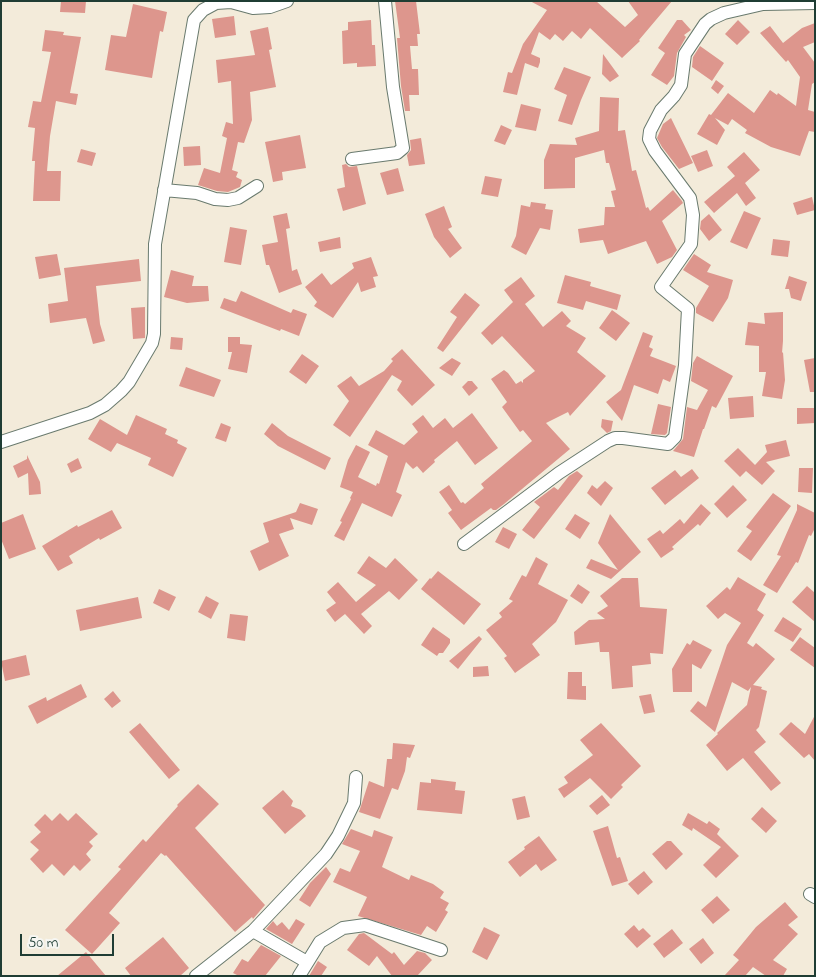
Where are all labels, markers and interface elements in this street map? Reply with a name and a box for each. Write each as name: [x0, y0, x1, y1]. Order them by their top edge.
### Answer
scale bar: [22, 924, 116, 956]
text: 50 m: [28, 932, 58, 954]

